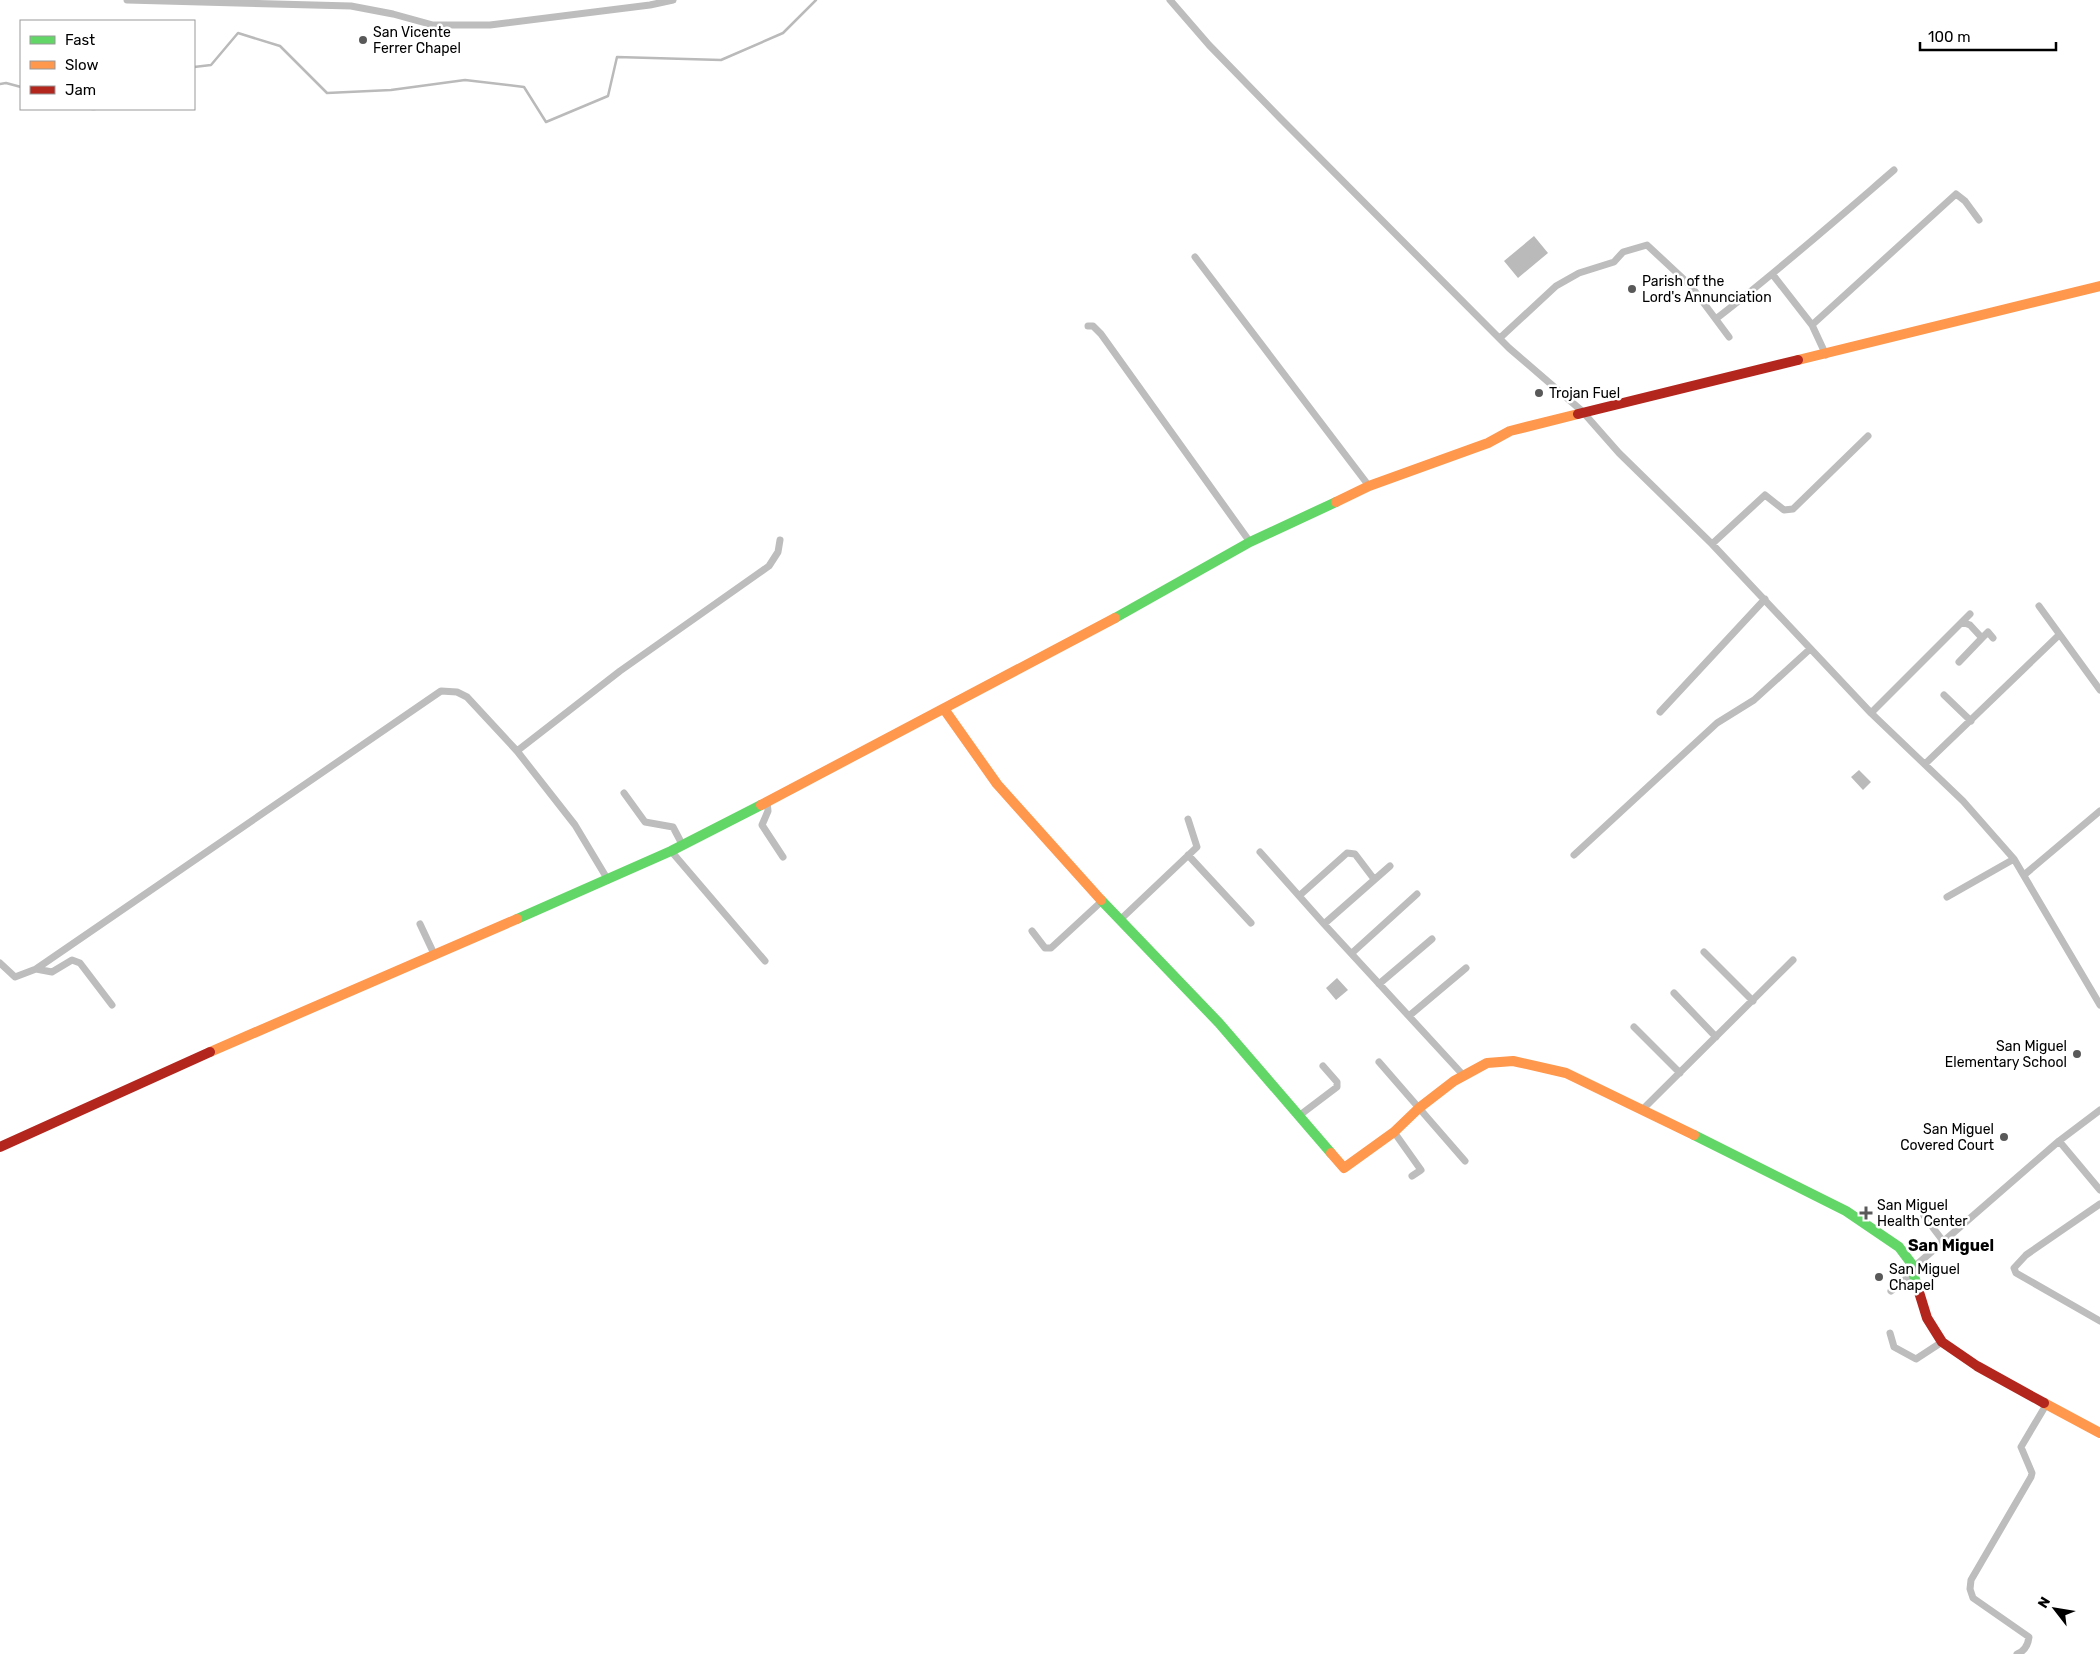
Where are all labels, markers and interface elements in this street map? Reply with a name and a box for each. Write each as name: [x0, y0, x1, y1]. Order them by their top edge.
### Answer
legend: [20, 20, 195, 110]
scale bar: [1920, 20, 2056, 52]
place label: San Vicente Ferrer Chapel: [373, 24, 461, 57]
text: 100 m: [1928, 28, 1970, 46]
text: Fast: [65, 31, 95, 49]
marker: San Vicente Ferrer Chapel: [357, 34, 369, 46]
text: Slow: [65, 56, 98, 74]
text: Jam: [65, 81, 96, 99]
place label: Parish of the Lord's Annunciation: [1642, 273, 1772, 306]
marker: Parish of the Lord's Annunciation: [1626, 283, 1638, 295]
place label: Trojan Fuel: [1549, 385, 1620, 402]
marker: Trojan Fuel: [1533, 387, 1545, 399]
place label: San Miguel Elementary School: [1945, 1038, 2067, 1071]
marker: San Miguel Elementary School: [2071, 1048, 2083, 1060]
place label: San Miguel Covered Court: [1900, 1121, 1995, 1154]
marker: San Miguel Covered Court: [1998, 1131, 2010, 1143]
place label: San Miguel Health Center: [1877, 1197, 1968, 1230]
marker: San Miguel Health Center: [1859, 1206, 1873, 1220]
district label: San Miguel: [1908, 1236, 1994, 1255]
place label: San Miguel Chapel: [1889, 1261, 1960, 1294]
marker: San Miguel Chapel: [1873, 1271, 1885, 1283]
north arrow: [2030, 1584, 2080, 1634]
text: N: [2034, 1594, 2054, 1611]

